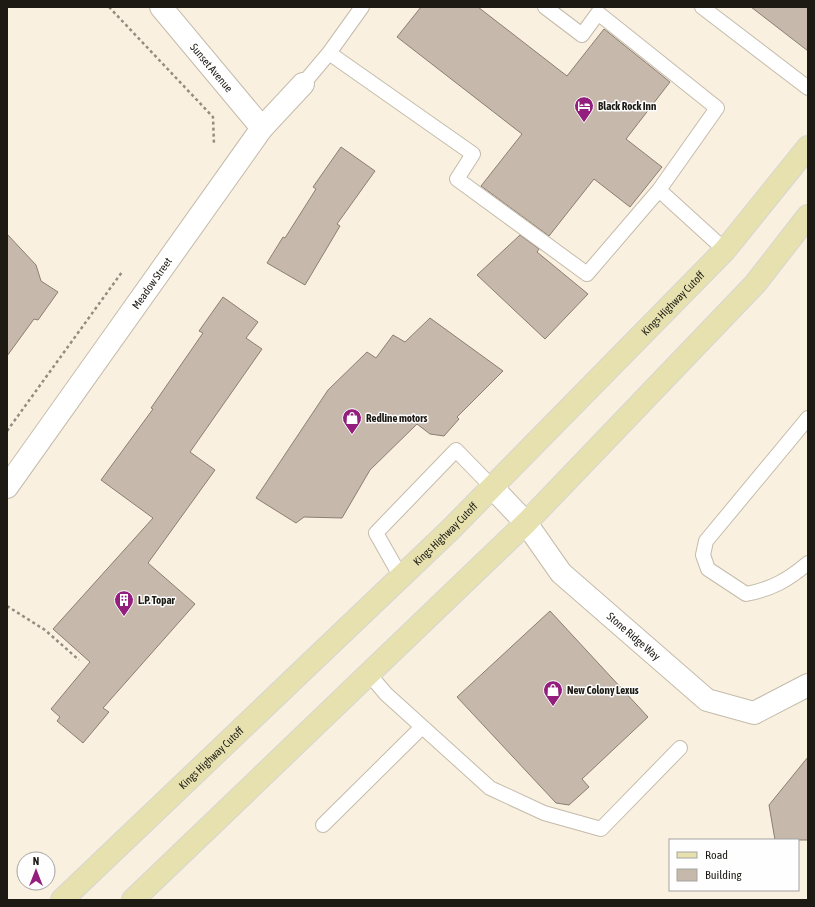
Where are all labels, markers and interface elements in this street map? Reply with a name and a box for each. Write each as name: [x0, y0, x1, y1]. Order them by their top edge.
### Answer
street label: Sunset Avenue: [188, 41, 235, 94]
hotel icon: Black Rock Inn: [573, 95, 595, 123]
place label: Black Rock Inn: [598, 100, 656, 112]
street label: Meadow Street: [129, 255, 174, 311]
street label: Kings Highway Cutoff: [639, 269, 707, 338]
shop icon: Redline motors: [341, 407, 363, 435]
place label: Redline motors: [366, 412, 427, 424]
street label: Kings Highway Cutoff: [411, 500, 480, 568]
building icon: L.P. Topar: [113, 589, 135, 617]
place label: L.P. Topar: [138, 594, 176, 606]
street label: Stone Ridge Way: [605, 610, 663, 663]
shop icon: New Colony Lexus: [542, 679, 564, 707]
place label: New Colony Lexus: [567, 684, 639, 696]
street label: Kings Highway Cutoff: [176, 724, 246, 791]
legend: [669, 839, 799, 891]
text: Road: [705, 848, 728, 862]
north arrow: [16, 851, 56, 891]
text: N: [33, 855, 39, 867]
text: Building: [705, 868, 743, 882]

